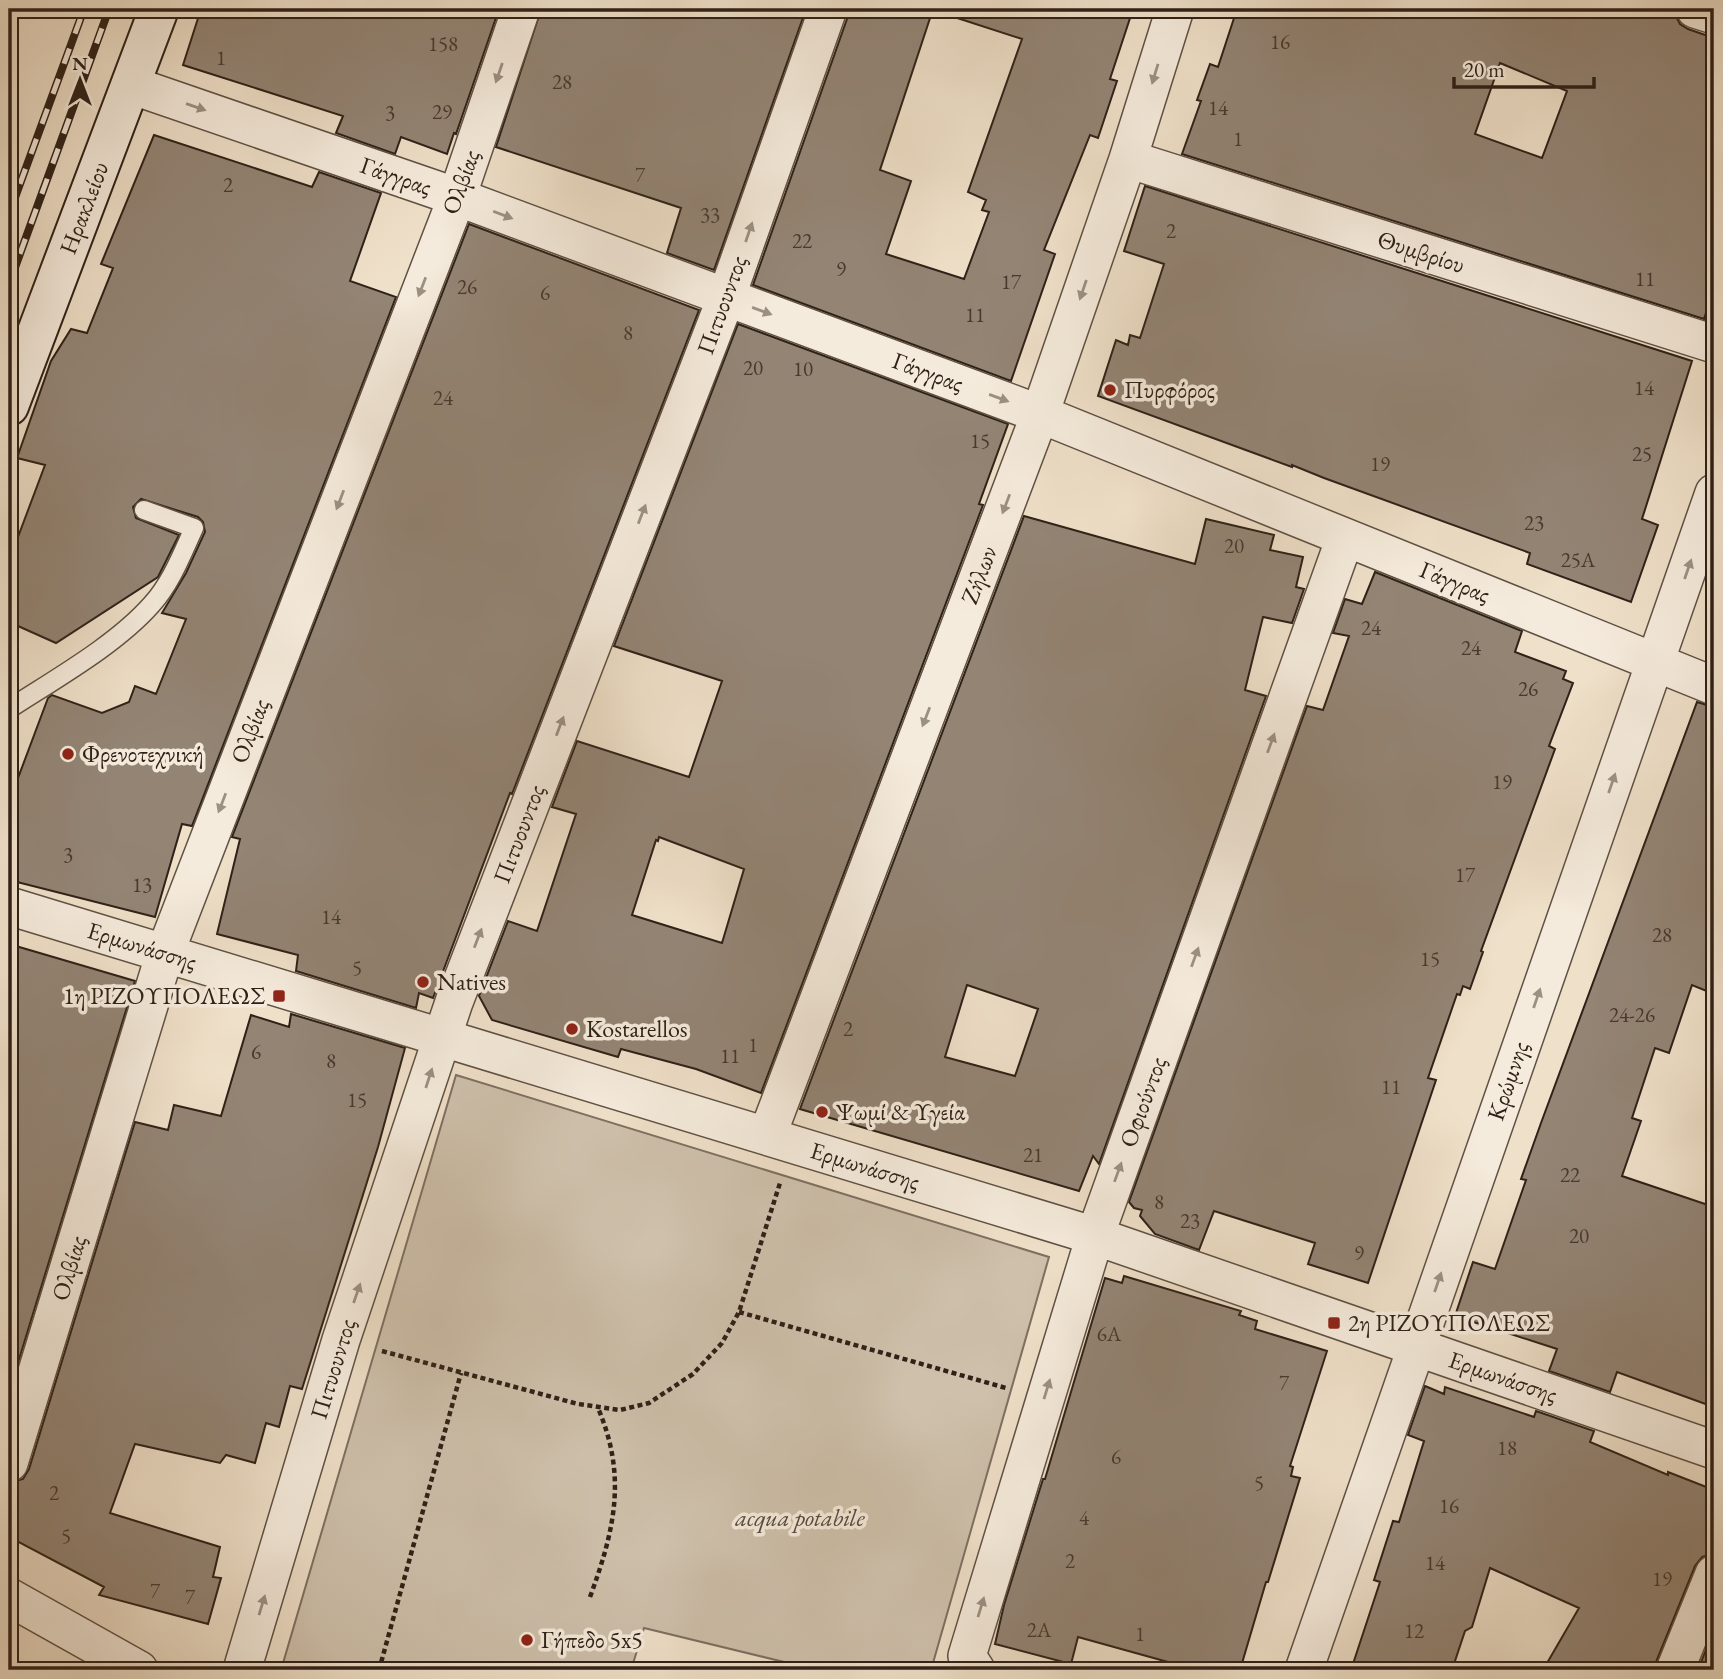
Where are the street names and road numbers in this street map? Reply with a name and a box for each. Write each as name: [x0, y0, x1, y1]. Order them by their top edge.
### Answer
street label: Ολβίας: [435, 145, 486, 218]
street label: Γάγγρας: [356, 149, 436, 202]
street label: Ηρακλείου: [52, 157, 115, 259]
street label: Θυμβρίου: [1374, 223, 1469, 280]
street label: Πιτυουντος: [689, 251, 754, 359]
street label: Γάγγρας: [888, 344, 968, 399]
street label: Ζήλων: [953, 541, 1004, 608]
street label: Γάγγρας: [1415, 553, 1495, 610]
street label: Ολβίας: [223, 694, 276, 767]
street label: Πιτυουντος: [486, 780, 552, 888]
street label: Ερμωνάσσης: [84, 914, 201, 977]
street label: Κρώμνης: [1480, 1037, 1536, 1125]
street label: Οφιούντος: [1112, 1052, 1173, 1151]
street label: Ερμωνάσσης: [807, 1134, 924, 1197]
street label: Ολβίας: [44, 1231, 93, 1304]
street label: Πιτυουντος: [303, 1315, 362, 1423]
street label: Ερμωνάσσης: [1445, 1343, 1562, 1410]

